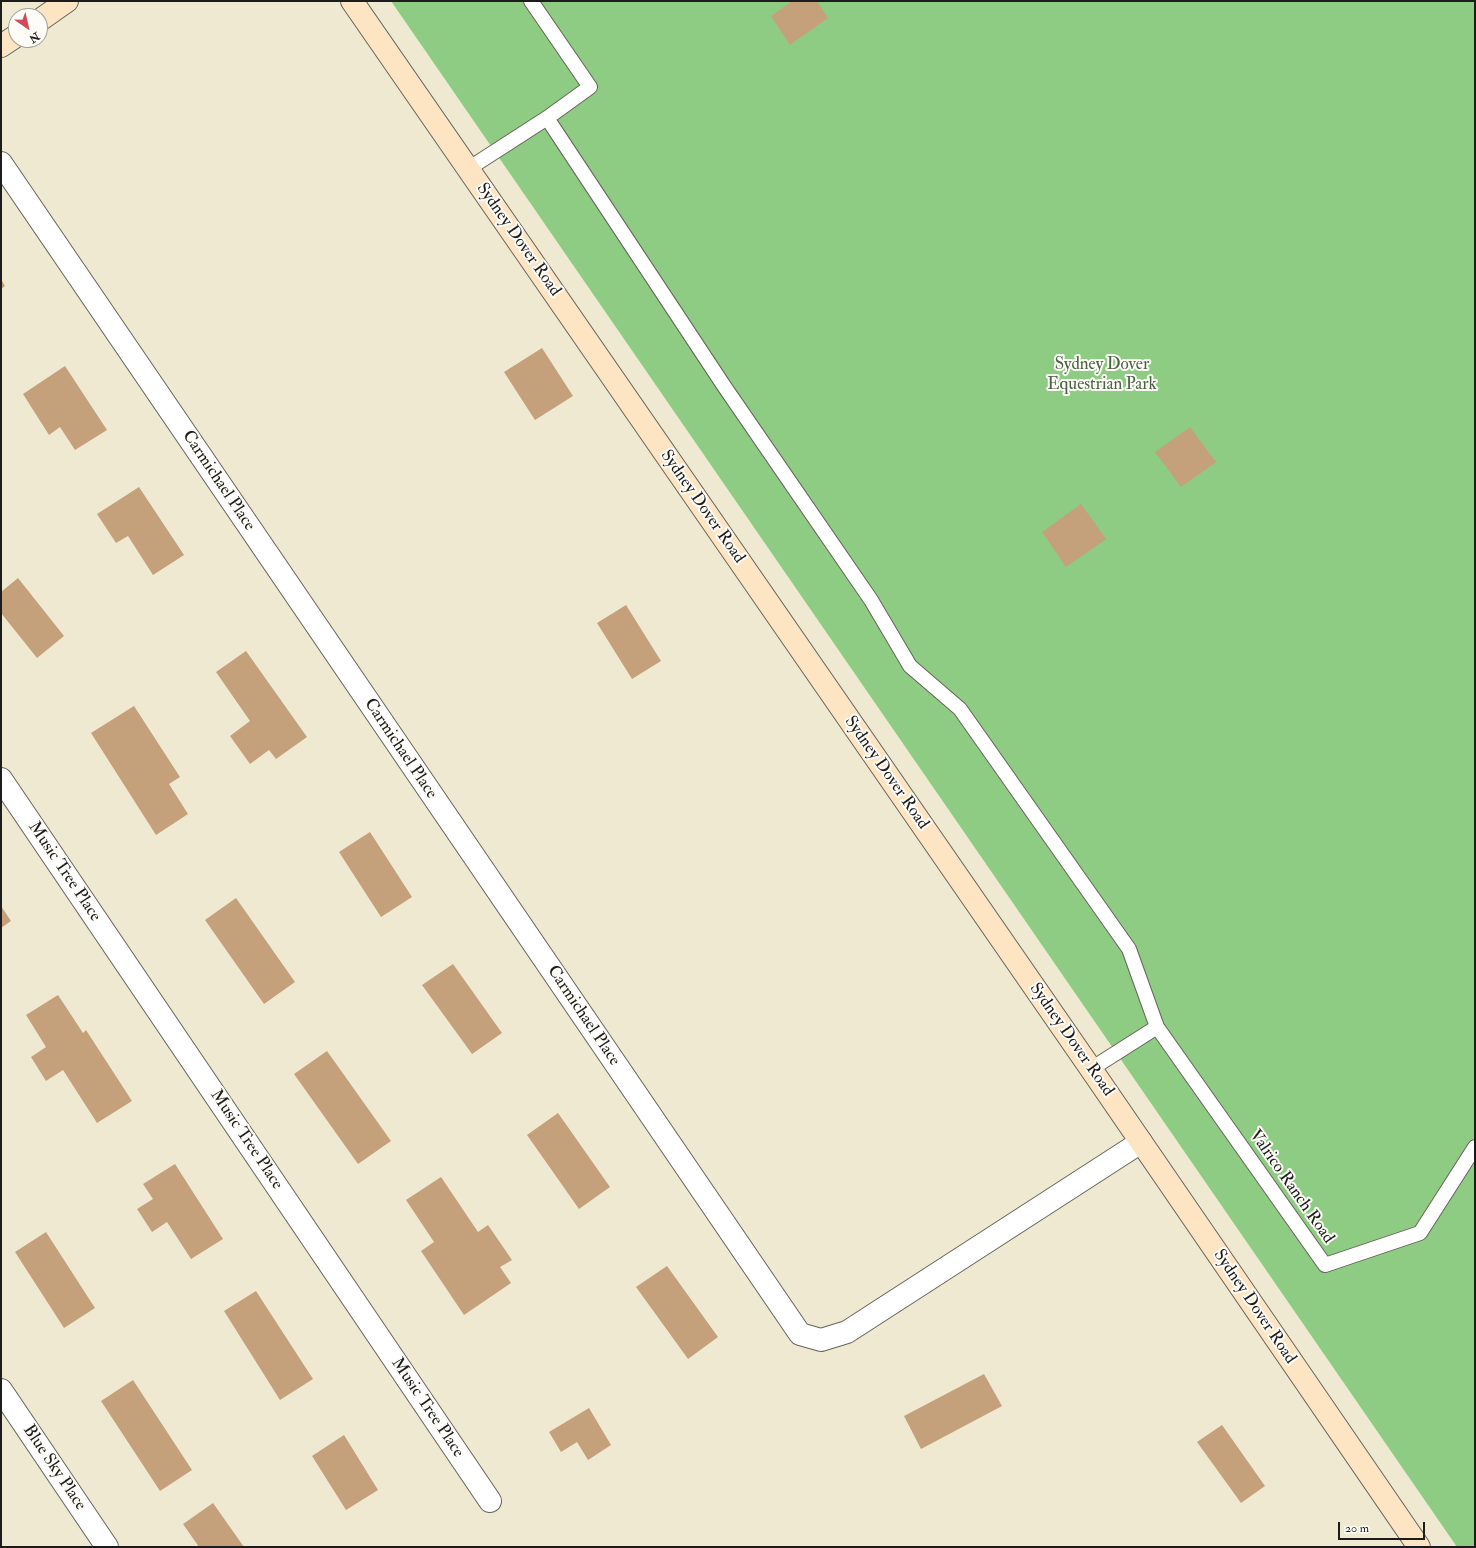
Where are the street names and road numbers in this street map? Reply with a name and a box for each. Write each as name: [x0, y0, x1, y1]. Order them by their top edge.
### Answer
street label: Sydney Dover Road: [471, 179, 565, 301]
street label: Carmichael Place: [177, 427, 259, 535]
street label: Sydney Dover Road: [655, 446, 749, 568]
street label: Carmichael Place: [359, 695, 441, 803]
street label: Sydney Dover Road: [839, 712, 933, 834]
street label: Music Tree Place: [23, 818, 105, 926]
street label: Carmichael Place: [542, 962, 624, 1070]
street label: Sydney Dover Road: [1024, 979, 1118, 1101]
street label: Music Tree Place: [205, 1086, 287, 1194]
street label: Valrico Ranch Road: [1244, 1126, 1338, 1248]
street label: Sydney Dover Road: [1208, 1246, 1300, 1368]
street label: Music Tree Place: [386, 1354, 468, 1462]
street label: Blue Sky Place: [18, 1421, 90, 1515]

